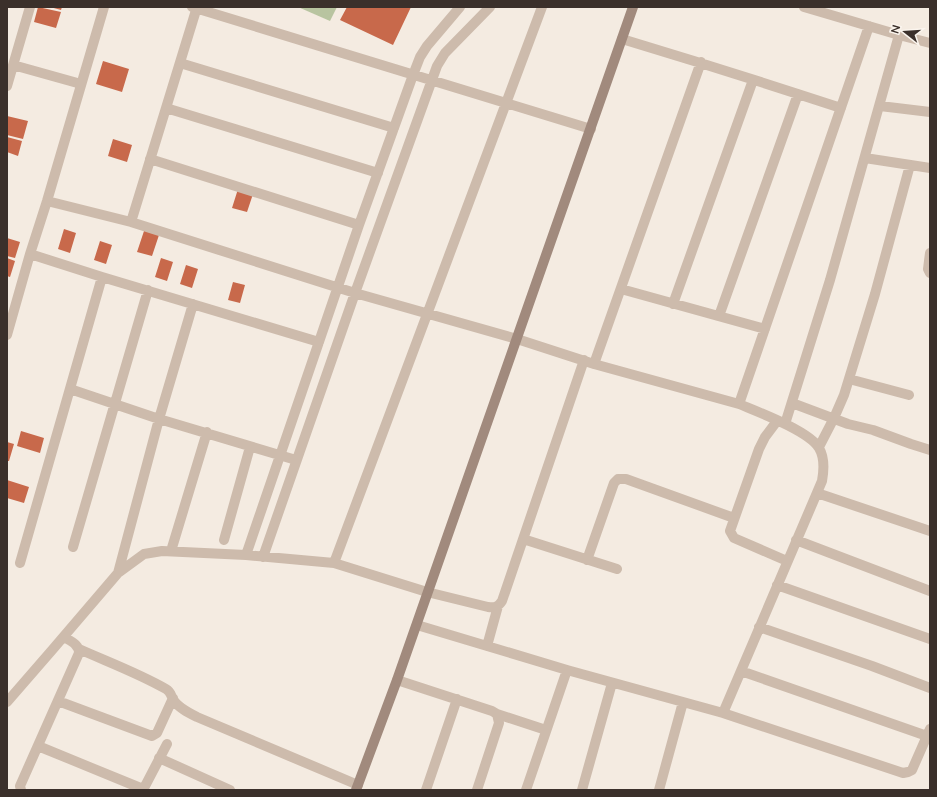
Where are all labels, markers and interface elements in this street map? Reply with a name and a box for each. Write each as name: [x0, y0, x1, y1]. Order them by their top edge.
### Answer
north arrow: [885, 12, 925, 52]
text: N: [888, 23, 903, 35]

